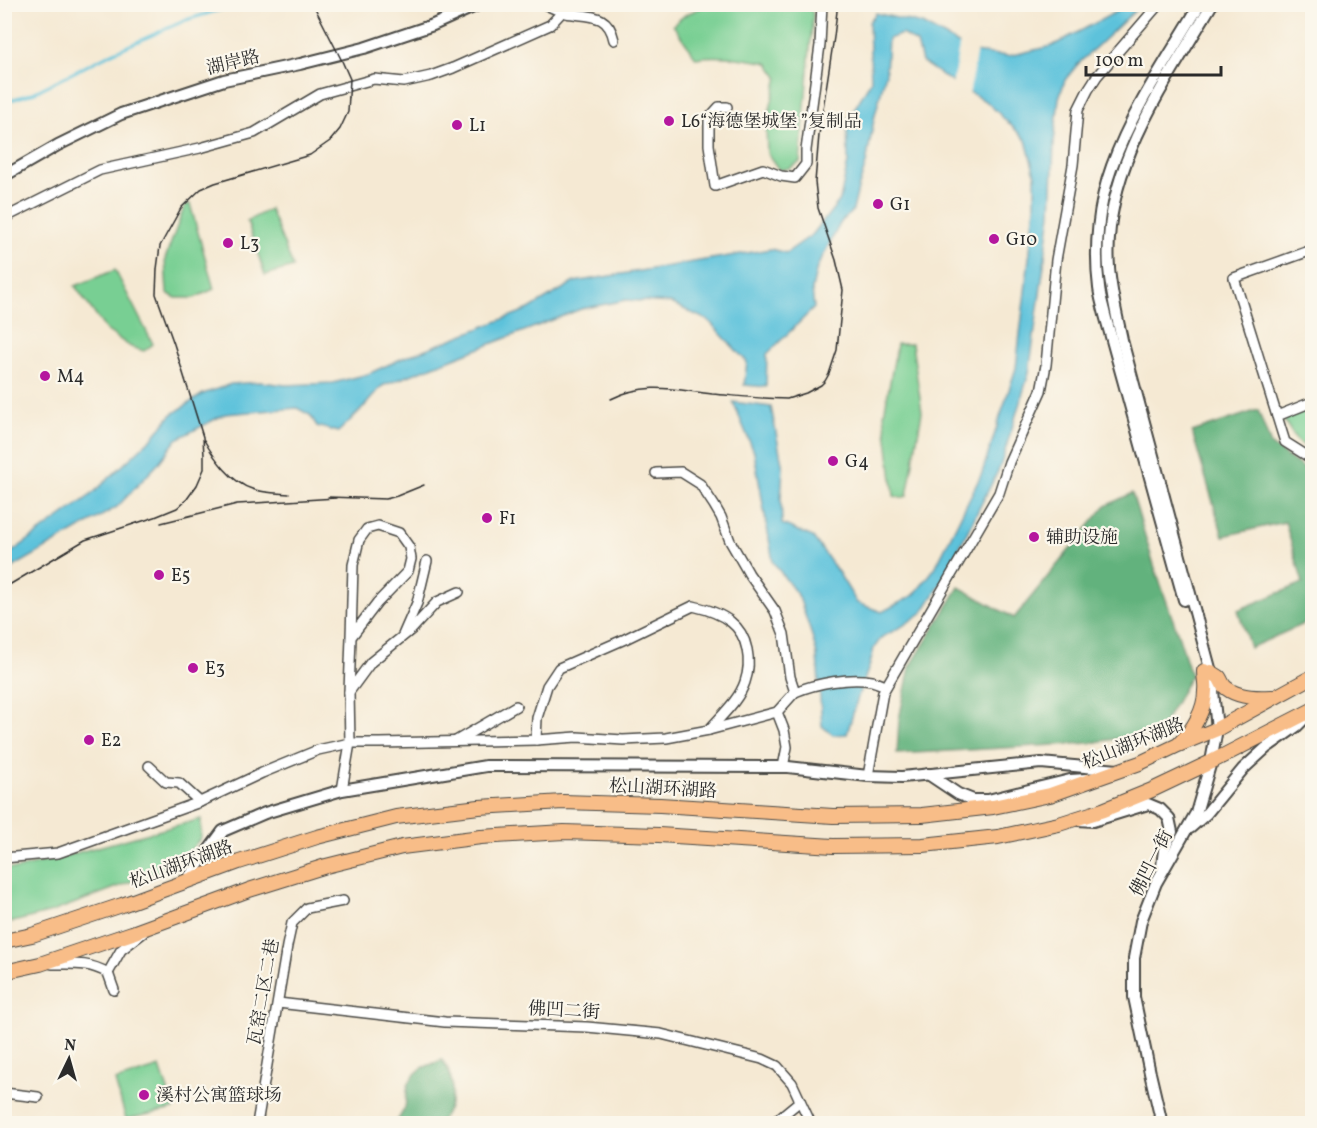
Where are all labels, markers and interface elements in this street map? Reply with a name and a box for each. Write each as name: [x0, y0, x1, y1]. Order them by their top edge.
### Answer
scale bar: [1086, 39, 1221, 77]
street label: 湖岸路: [204, 45, 263, 82]
text: 100 m: [1095, 49, 1144, 74]
place label: L6“海德堡城堡 ”复制品: [681, 110, 862, 135]
place label: L1: [469, 114, 486, 139]
marker: L6“海德堡城堡 ”复制品: [662, 114, 676, 128]
marker: L1: [450, 118, 464, 132]
place label: G1: [890, 193, 910, 218]
marker: G1: [871, 197, 885, 211]
place label: G10: [1006, 228, 1037, 253]
place label: L3: [240, 232, 259, 257]
marker: G10: [987, 232, 1001, 246]
marker: L3: [221, 236, 235, 250]
place label: M4: [57, 365, 85, 390]
marker: M4: [38, 369, 52, 383]
place label: G4: [845, 450, 869, 475]
marker: G4: [826, 454, 840, 468]
place label: F1: [499, 507, 516, 532]
marker: F1: [480, 511, 494, 525]
place label: 辅助设施: [1046, 526, 1118, 551]
marker: 辅助设施: [1027, 530, 1041, 544]
place label: E5: [171, 564, 190, 589]
marker: E5: [152, 568, 166, 582]
place label: E3: [205, 657, 225, 682]
marker: E3: [186, 661, 200, 675]
street label: 松山湖环湖路: [1079, 713, 1188, 776]
place label: E2: [101, 729, 121, 754]
marker: E2: [82, 733, 96, 747]
street label: 松山湖环湖路: [608, 774, 718, 805]
street label: 佛凹一街: [1125, 826, 1180, 901]
street label: 松山湖环湖路: [126, 835, 237, 896]
street label: 瓦窑二区二巷: [243, 937, 286, 1048]
street label: 佛凹二街: [527, 997, 601, 1026]
north arrow: [39, 1029, 99, 1089]
text: N: [63, 1035, 77, 1058]
place label: 溪村公寓篮球场: [156, 1084, 282, 1109]
marker: 溪村公寓篮球场: [137, 1088, 151, 1102]

